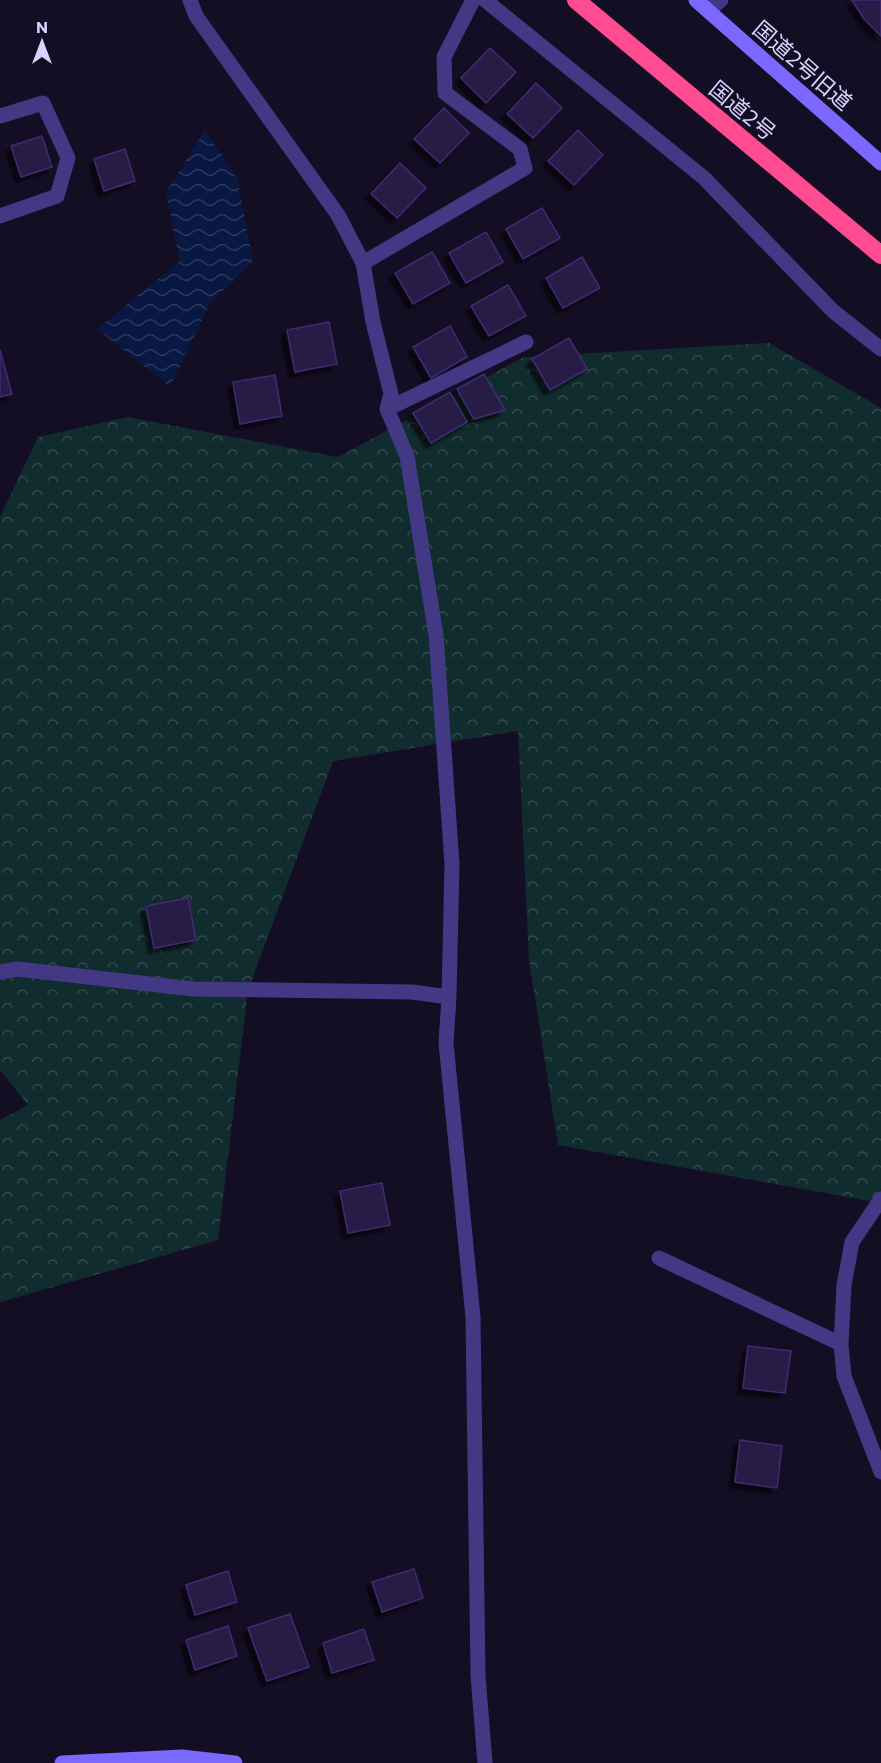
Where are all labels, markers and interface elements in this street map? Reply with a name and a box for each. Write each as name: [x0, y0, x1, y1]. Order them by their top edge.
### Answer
north arrow: [12, 12, 72, 72]
street label: 国道2号旧道: [748, 15, 858, 115]
text: N: [36, 17, 48, 36]
street label: 国道2号: [704, 75, 782, 145]

